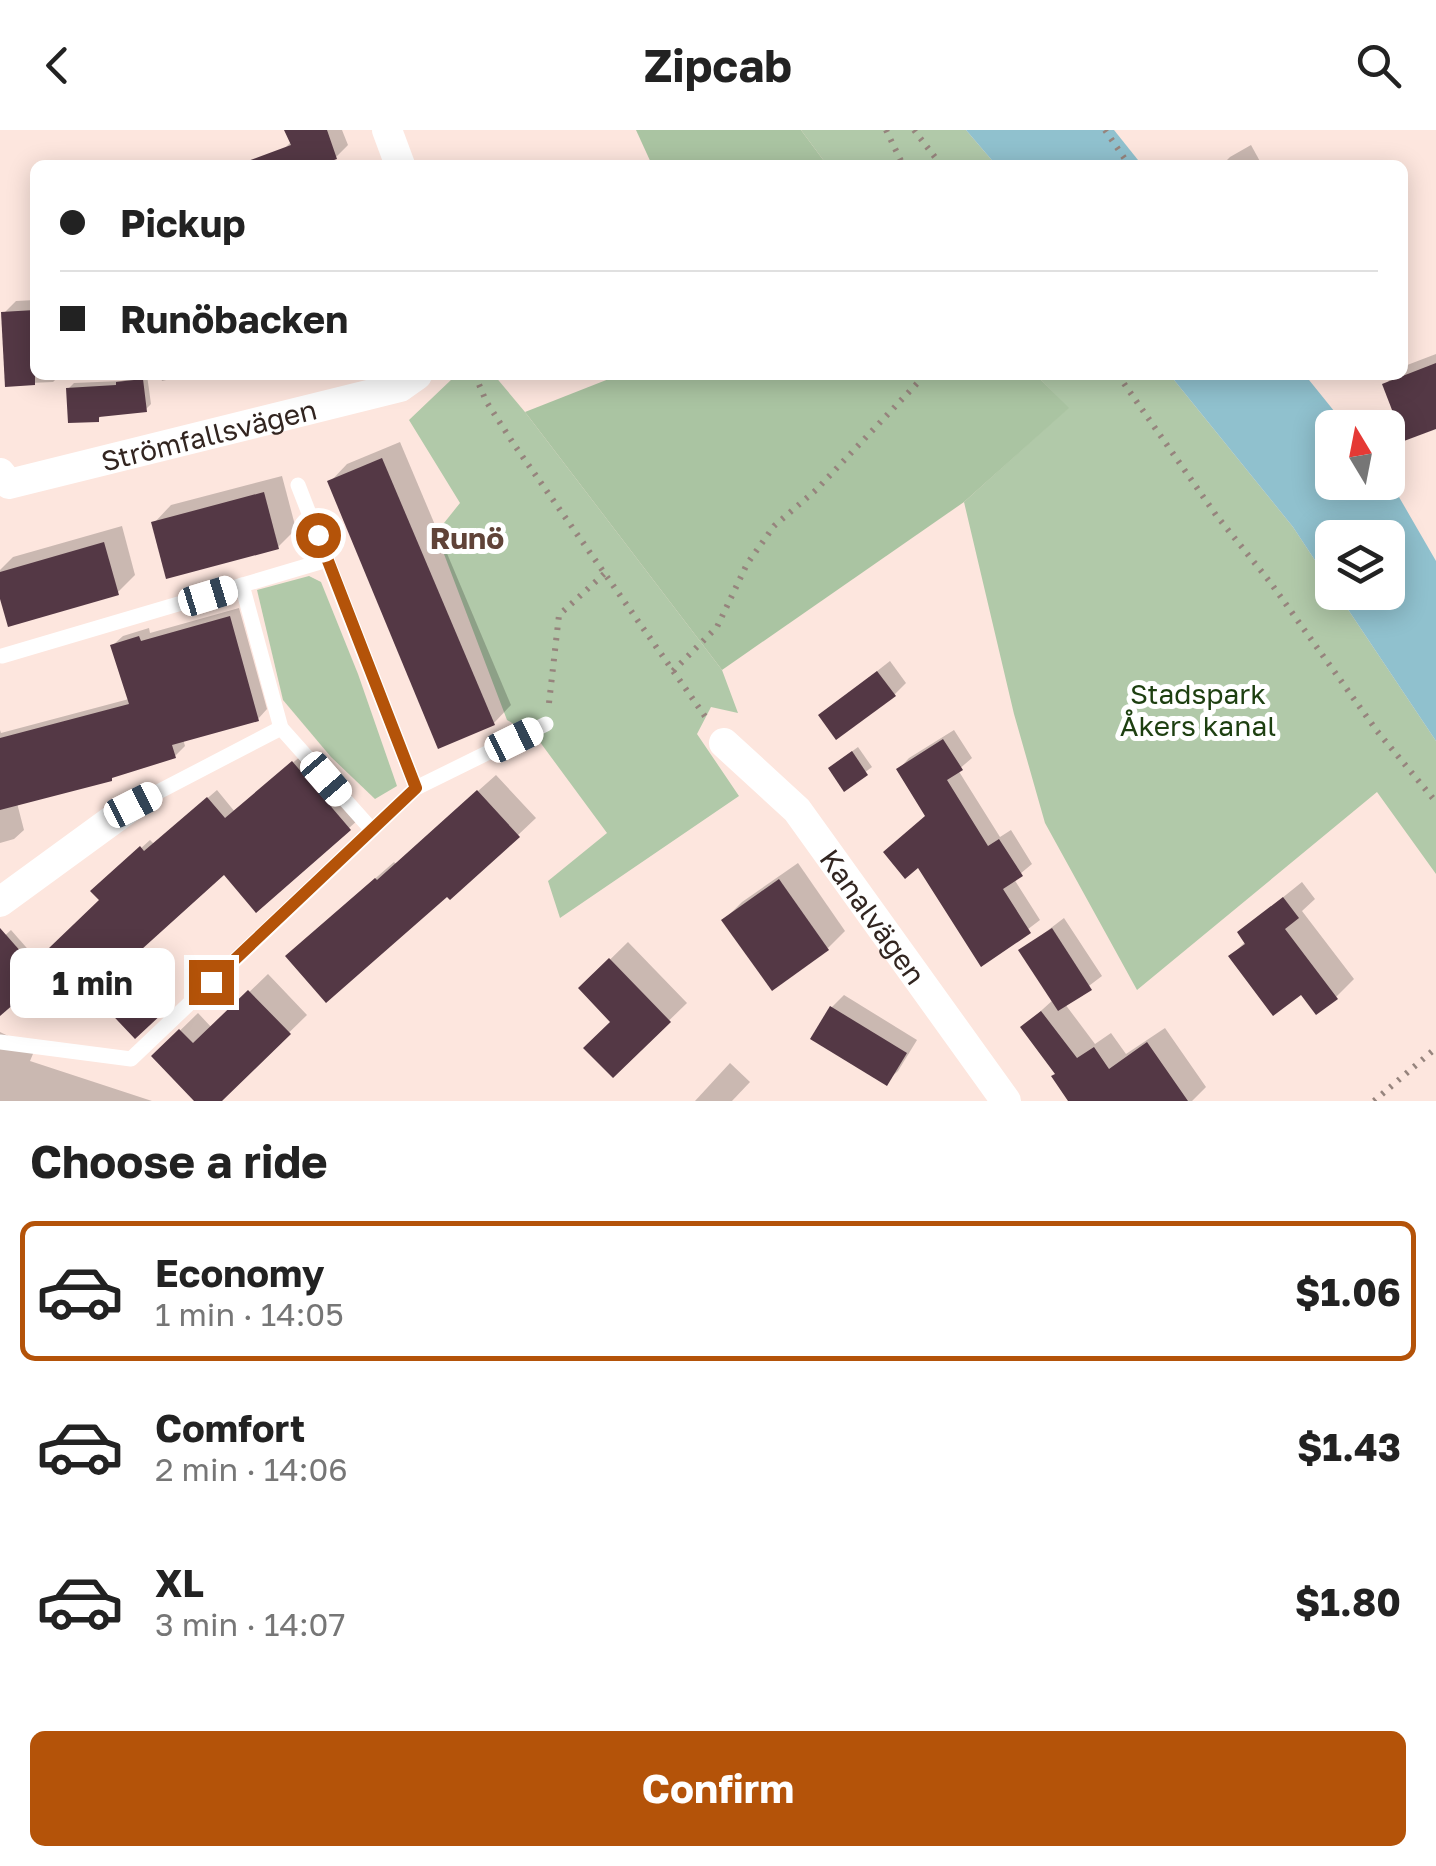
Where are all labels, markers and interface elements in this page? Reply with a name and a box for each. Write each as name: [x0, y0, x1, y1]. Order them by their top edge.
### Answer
icon: back: [30, 38, 85, 93]
text: Zipcab: [644, 38, 792, 92]
icon: search: [1351, 38, 1406, 93]
text: Pickup: [120, 200, 246, 245]
text: Runöbacken: [120, 296, 348, 341]
street label: Strömfallsvägen: [98, 392, 320, 477]
north arrow: [1315, 410, 1405, 500]
map controls: [1315, 410, 1405, 610]
route start: [296, 513, 341, 558]
district label: Runö: [430, 520, 504, 556]
button: layers: [1315, 520, 1405, 610]
car: [175, 573, 241, 619]
park label: Stadspark Åkers kanal: [1120, 677, 1276, 742]
car: [480, 713, 548, 767]
car: [295, 747, 357, 811]
car: [99, 778, 167, 832]
street label: Kanalvägen: [814, 843, 933, 990]
callout: 1 min: [11, 947, 176, 1017]
route end: [189, 960, 234, 1005]
text: 1 min: [52, 964, 133, 1002]
text: Choose a ride: [30, 1134, 328, 1188]
icon: car: [35, 1246, 125, 1336]
text: Economy: [155, 1250, 324, 1295]
text: $1.06: [1295, 1269, 1401, 1314]
text: 1 min · 14:05: [155, 1295, 344, 1333]
icon: car: [35, 1401, 125, 1491]
text: Comfort: [155, 1405, 305, 1450]
text: $1.43: [1297, 1424, 1401, 1469]
text: 2 min · 14:06: [155, 1450, 348, 1488]
icon: car: [35, 1556, 125, 1646]
text: XL: [155, 1560, 204, 1605]
text: $1.80: [1295, 1579, 1401, 1624]
text: 3 min · 14:07: [155, 1605, 345, 1643]
button: Confirm: [30, 1731, 1406, 1846]

